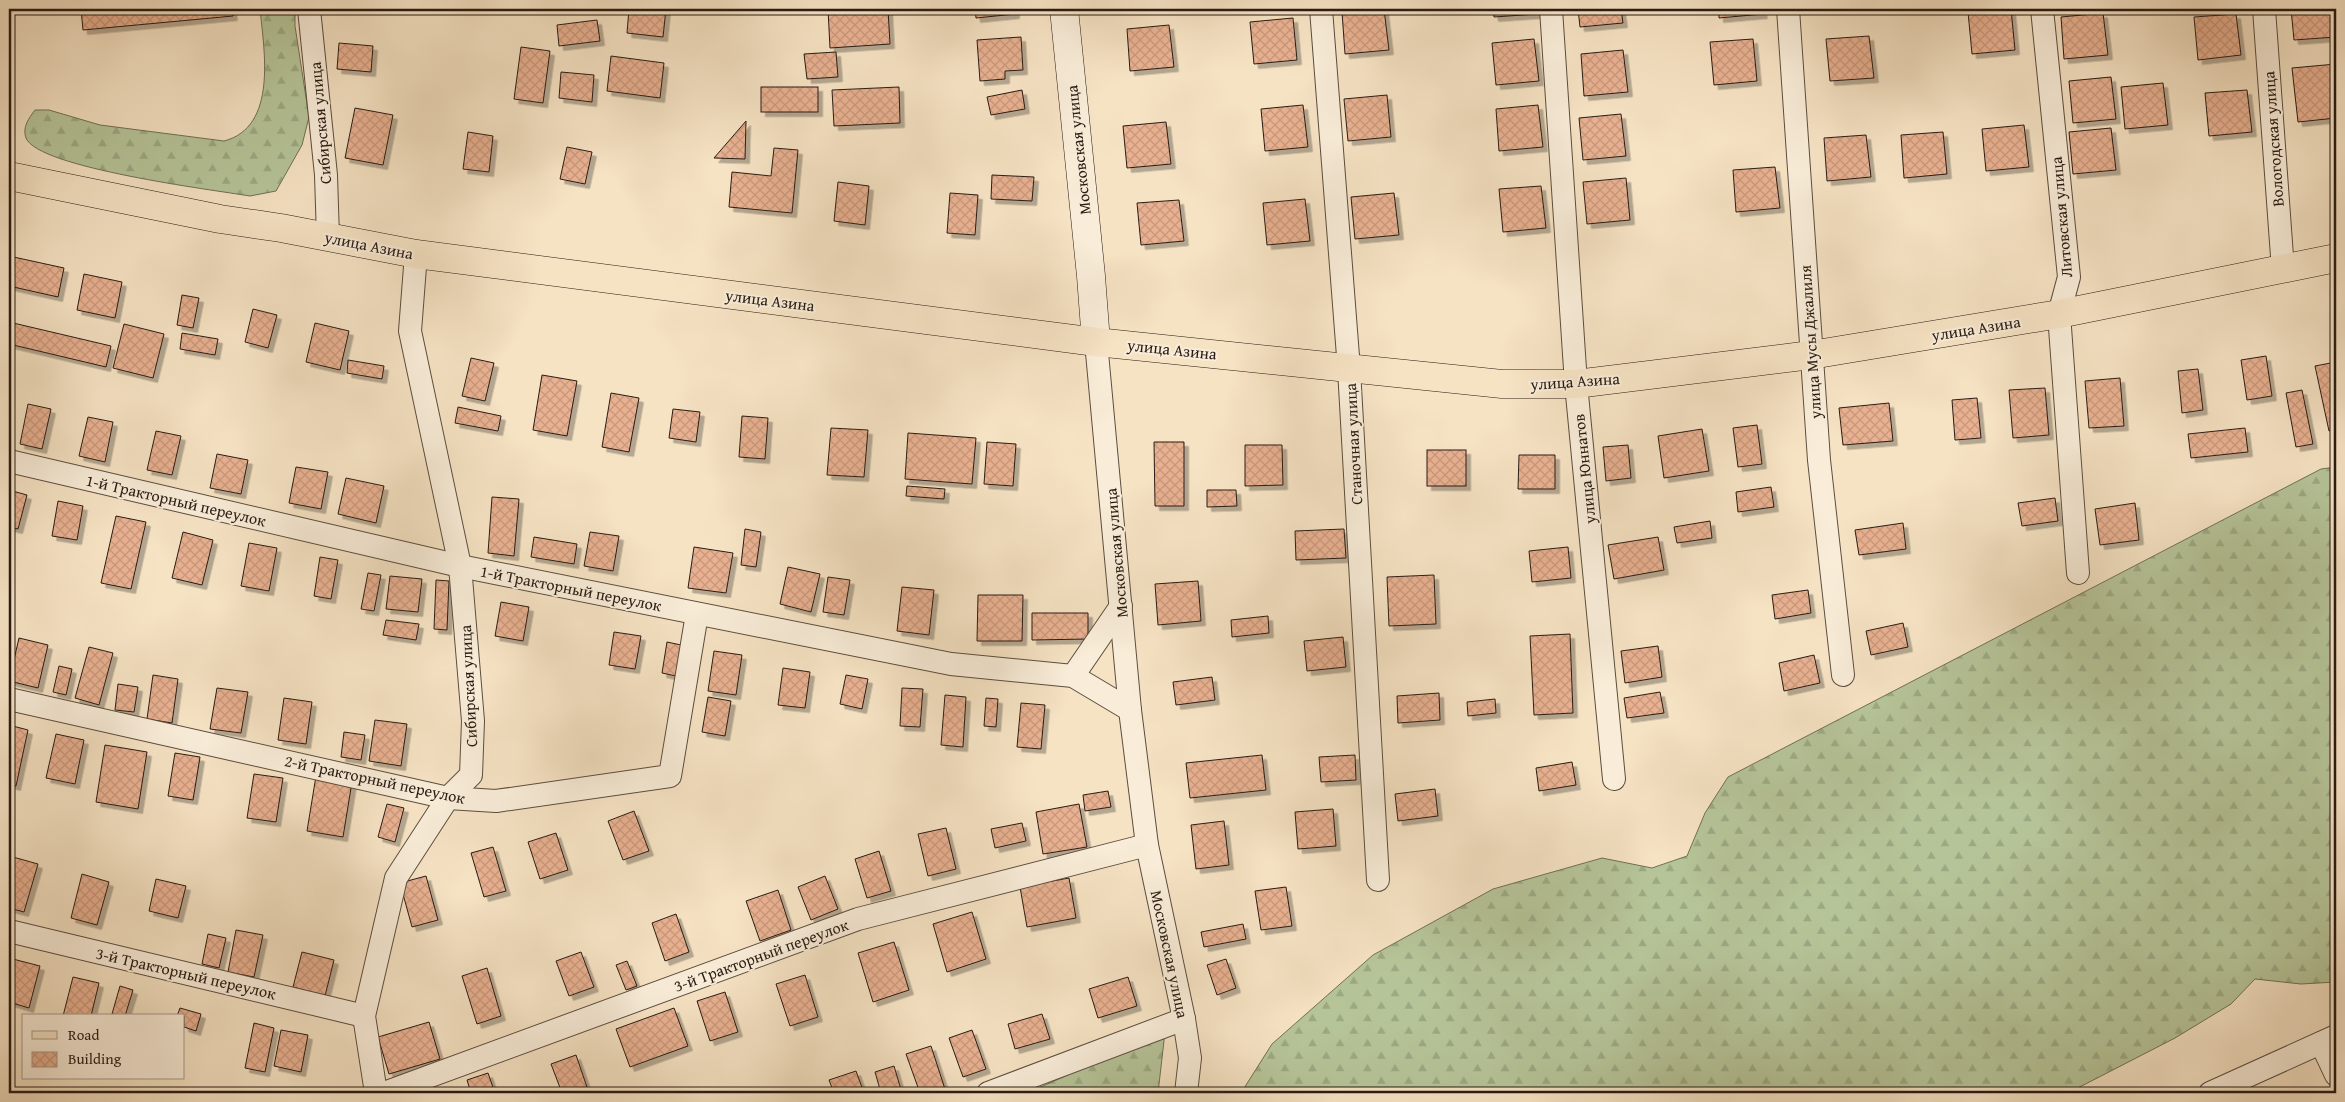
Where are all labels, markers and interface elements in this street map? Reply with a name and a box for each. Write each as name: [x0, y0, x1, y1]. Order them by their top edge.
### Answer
street label: Сибирская улица: [303, 61, 337, 185]
street label: Вологодская улица: [2256, 70, 2290, 208]
street label: Московская улица: [1059, 84, 1097, 216]
street label: Литовская улица: [2044, 155, 2078, 278]
street label: улица Азина: [322, 224, 416, 265]
street label: улица Мусы Джалиля: [1793, 264, 1827, 421]
street label: улица Азина: [723, 282, 816, 317]
street label: улица Азина: [1929, 309, 2023, 347]
street label: улица Азина: [1125, 332, 1218, 366]
street label: улица Азина: [1528, 366, 1621, 396]
street label: Станочная улица: [1338, 382, 1368, 505]
street label: улица Юннатов: [1566, 413, 1602, 526]
street label: 1-й Тракторный переулок: [84, 468, 269, 533]
street label: Московская улица: [1098, 487, 1134, 619]
street label: 1-й Тракторный переулок: [478, 559, 664, 617]
street label: Сибирская улица: [453, 624, 483, 748]
street label: 2-й Тракторный переулок: [282, 748, 468, 810]
street label: Московская улица: [1145, 888, 1195, 1020]
street label: 3-й Тракторный переулок: [670, 912, 852, 998]
street label: 3-й Тракторный переулок: [94, 941, 279, 1006]
legend: [22, 1014, 185, 1080]
text: Road: [68, 1024, 99, 1045]
text: Building: [68, 1048, 122, 1069]

